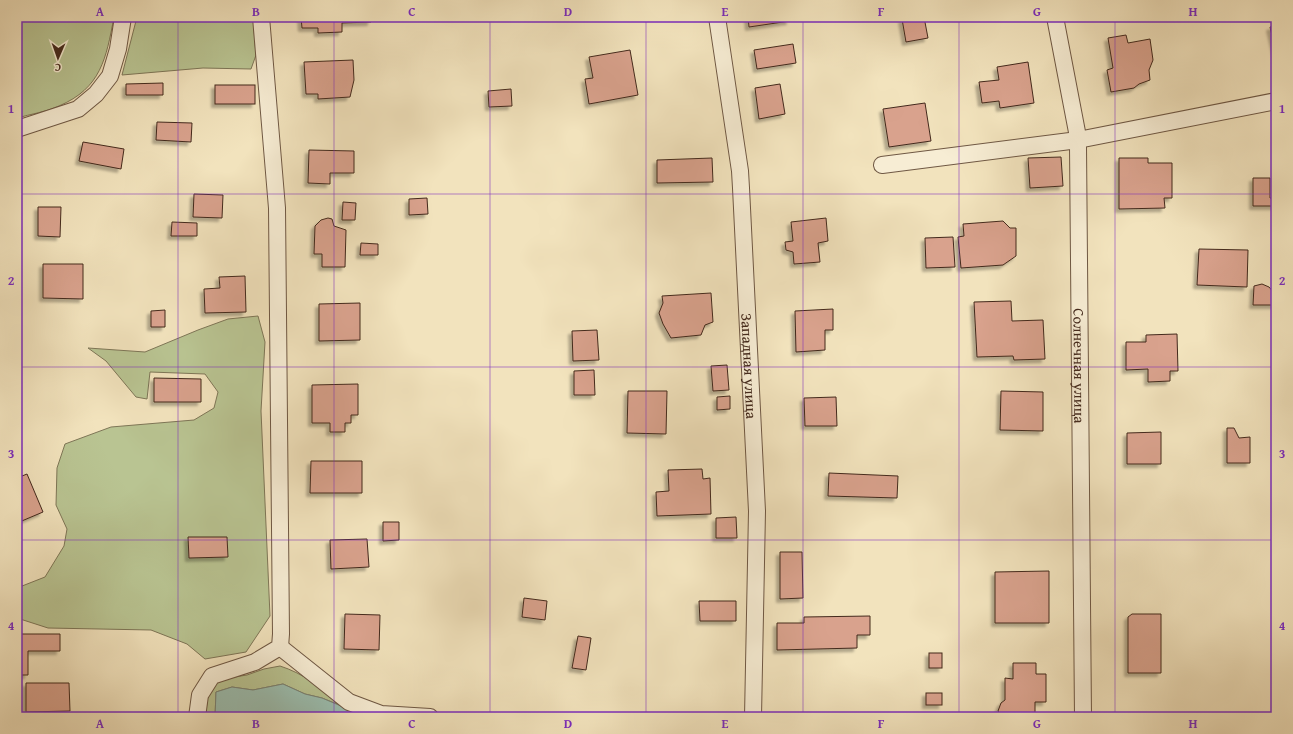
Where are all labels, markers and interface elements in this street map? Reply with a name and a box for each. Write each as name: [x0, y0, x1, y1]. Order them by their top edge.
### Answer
text: A: [96, 2, 105, 21]
text: B: [252, 2, 260, 21]
text: C: [408, 2, 416, 21]
text: D: [564, 2, 572, 21]
text: E: [722, 2, 729, 21]
text: F: [878, 2, 885, 21]
text: G: [1033, 2, 1041, 21]
text: H: [1188, 2, 1198, 21]
north arrow: [38, 38, 78, 78]
text: С: [54, 60, 61, 76]
text: 1: [8, 99, 14, 118]
text: 1: [1279, 99, 1285, 118]
text: 2: [8, 271, 15, 290]
text: 2: [1279, 271, 1286, 290]
street label: Солнечная улица: [1069, 308, 1091, 424]
street label: Западная улица: [737, 313, 763, 420]
text: 3: [8, 444, 14, 463]
text: 3: [1279, 444, 1285, 463]
text: 4: [8, 616, 15, 635]
text: 4: [1279, 616, 1286, 635]
text: A: [96, 714, 105, 733]
text: B: [252, 714, 260, 733]
text: C: [408, 714, 416, 733]
text: D: [564, 714, 572, 733]
text: E: [722, 714, 729, 733]
text: F: [878, 714, 885, 733]
text: G: [1033, 714, 1041, 733]
text: H: [1188, 714, 1198, 733]

